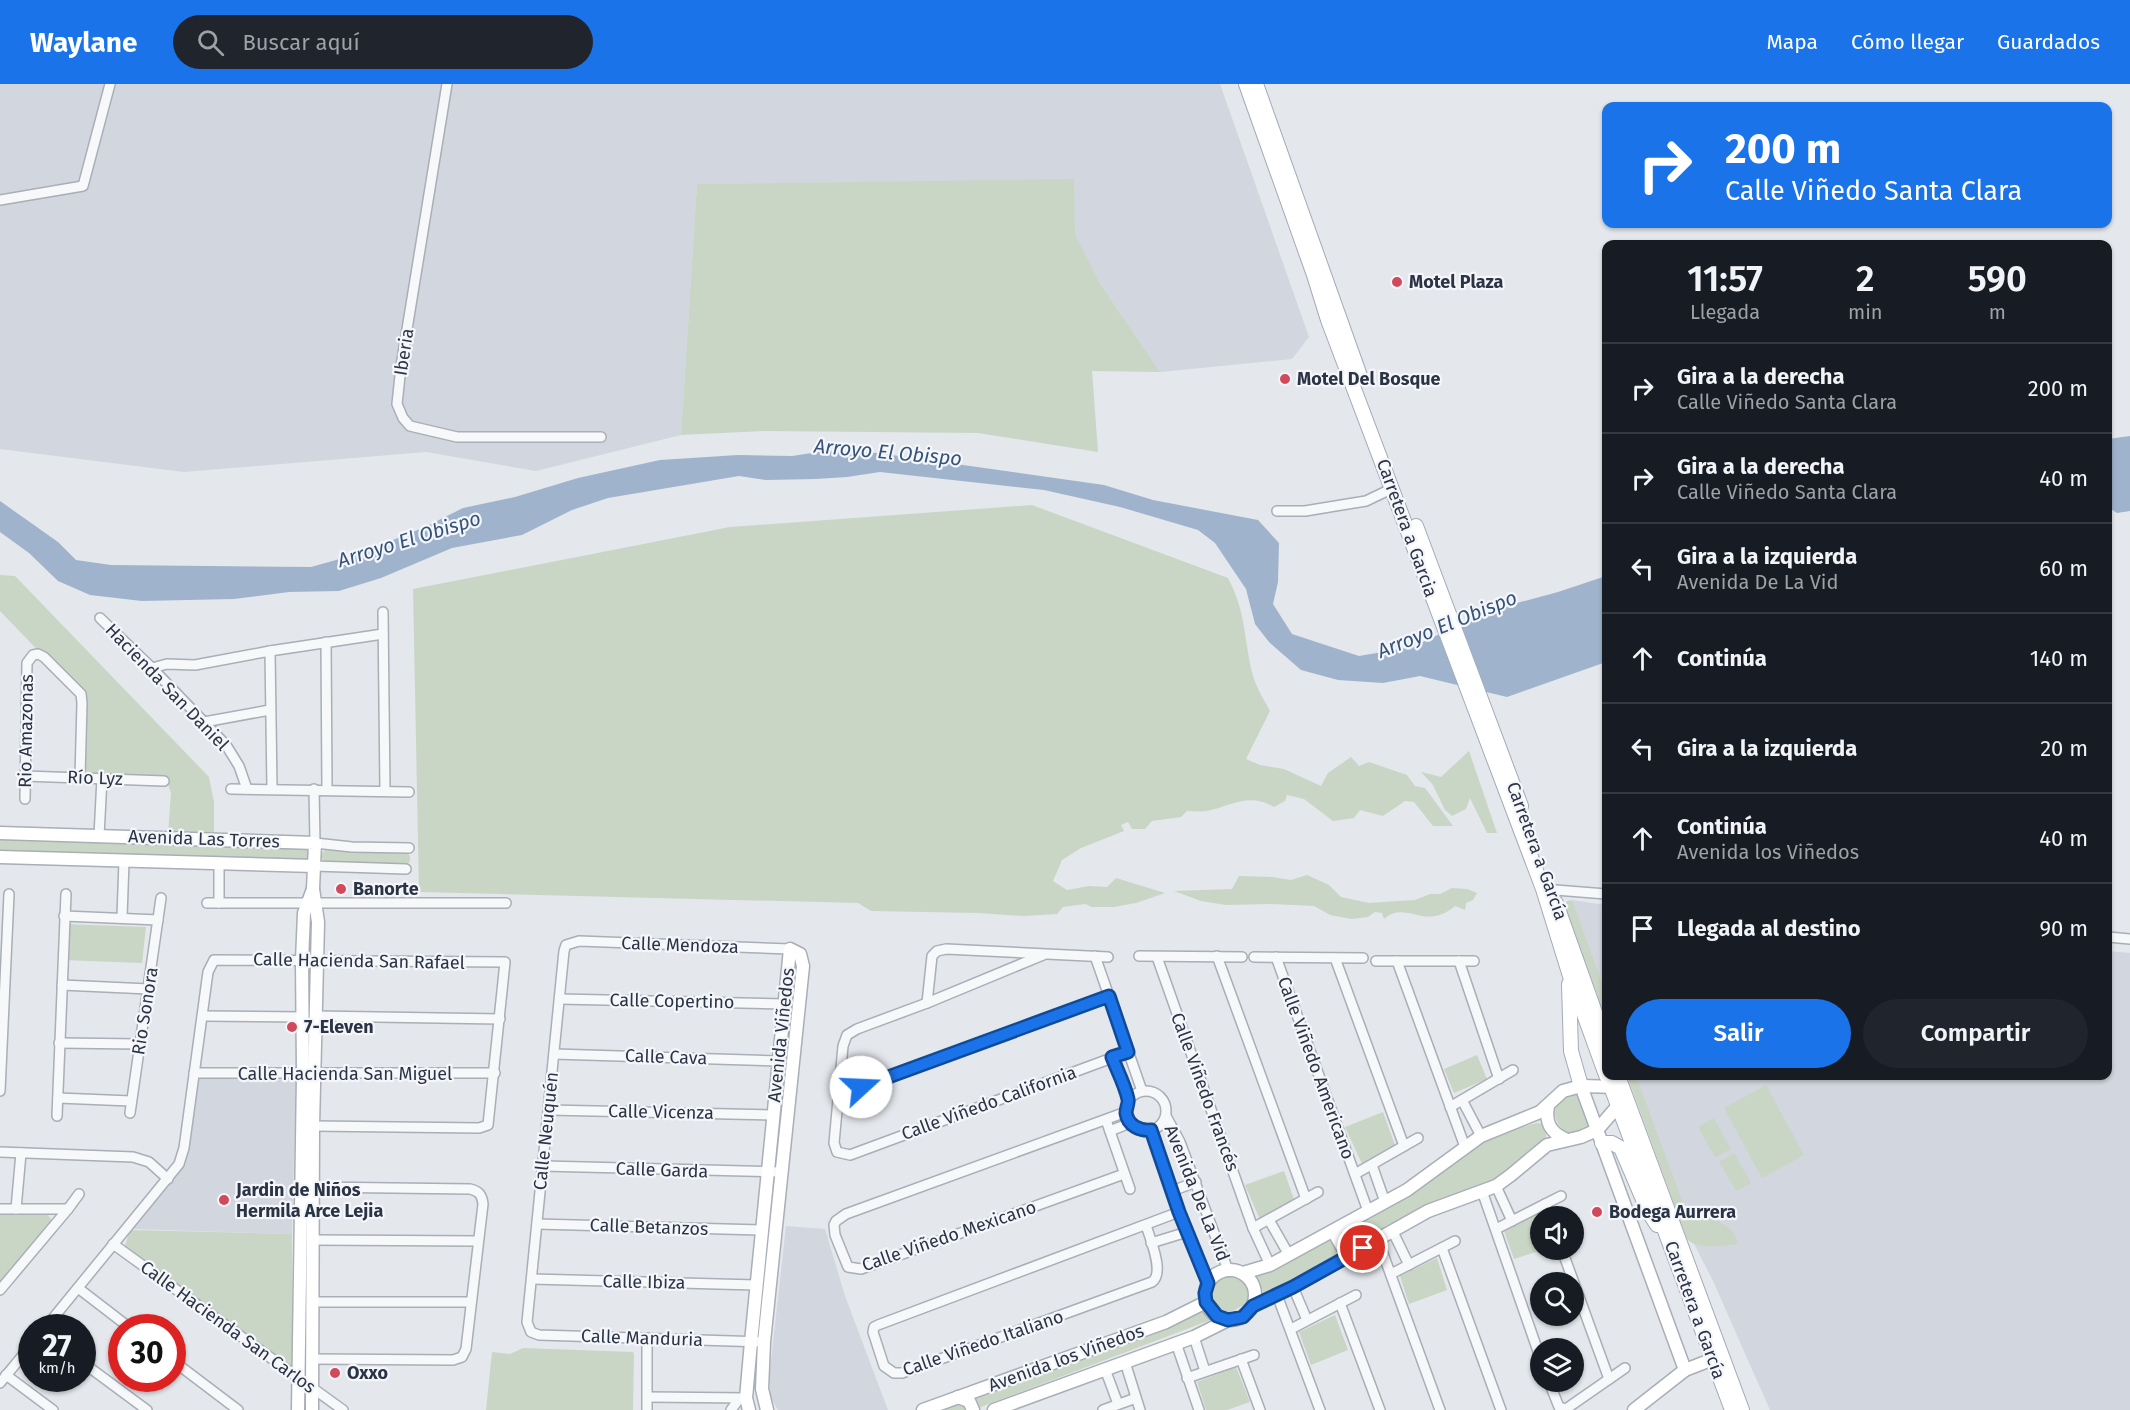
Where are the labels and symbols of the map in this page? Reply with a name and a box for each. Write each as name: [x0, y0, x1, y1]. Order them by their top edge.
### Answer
place label: Motel Plaza: [1409, 271, 1504, 293]
marker: Motel Plaza: [1390, 275, 1404, 289]
street label: Iberia: [389, 327, 419, 377]
place label: Motel Del Bosque: [1297, 368, 1441, 390]
marker: Motel Del Bosque: [1278, 372, 1292, 386]
water label: Arroyo El Obispo: [812, 433, 963, 470]
street label: Carretera a Garcia: [1372, 456, 1442, 600]
water label: Arroyo El Obispo: [334, 506, 483, 572]
water label: Arroyo El Obispo: [1373, 585, 1520, 663]
street label: Hacienda San Daniel: [101, 619, 233, 755]
street label: Rio Amazonas: [14, 674, 38, 788]
street label: Río Lyz: [67, 766, 123, 790]
street label: Carretera a García: [1502, 779, 1572, 923]
street label: Avenida Las Torres: [128, 825, 280, 853]
place label: Banorte: [353, 878, 419, 900]
marker: Banorte: [334, 882, 348, 896]
street label: Calle Mendoza: [621, 932, 739, 958]
street label: Calle Hacienda San Rafael: [253, 948, 465, 974]
street label: Rio Sonora: [127, 965, 163, 1057]
street label: Avenida Viñedos: [763, 967, 799, 1103]
street label: Calle Viñedo Americano: [1273, 974, 1359, 1162]
street label: Calle Copertino: [609, 989, 735, 1013]
street label: Calle Viñedo Francés: [1166, 1010, 1244, 1174]
place label: 7-Eleven: [304, 1016, 374, 1038]
marker: 7-Eleven: [285, 1020, 299, 1034]
street label: Calle Cava: [624, 1045, 708, 1069]
position arrow: [829, 1055, 893, 1119]
street label: Calle Viñedo California: [898, 1061, 1080, 1145]
street label: Calle Hacienda San Miguel: [238, 1063, 452, 1085]
street label: Calle Neuquén: [529, 1071, 563, 1191]
street label: Calle Vicenza: [608, 1100, 714, 1124]
street label: Avenida De La Vid: [1160, 1122, 1234, 1264]
street label: Calle Garda: [615, 1157, 709, 1183]
place label: Jardin de Niños Hermila Arce Lejia: [235, 1179, 383, 1222]
marker: Jardin de Niños Hermila Arce Lejia: [217, 1193, 231, 1207]
street label: Calle Viñedo Mexicano: [859, 1196, 1039, 1276]
place label: Bodega Aurrera: [1609, 1201, 1736, 1223]
marker: Bodega Aurrera: [1590, 1205, 1604, 1219]
street label: Calle Betanzos: [589, 1214, 709, 1240]
pin: [1337, 1222, 1388, 1273]
street label: Carretera a García: [1660, 1238, 1730, 1382]
street label: Calle Hacienda San Carlos: [136, 1256, 320, 1398]
street label: Calle Ibiza: [602, 1270, 686, 1294]
street label: Calle Viñedo Italiano: [900, 1305, 1066, 1381]
speed limit sign: 30: [108, 1314, 186, 1392]
street label: Avenida los Viñedos: [985, 1320, 1147, 1396]
street label: Calle Manduria: [581, 1325, 703, 1351]
place label: Oxxo: [347, 1362, 388, 1384]
marker: Oxxo: [328, 1366, 342, 1380]

